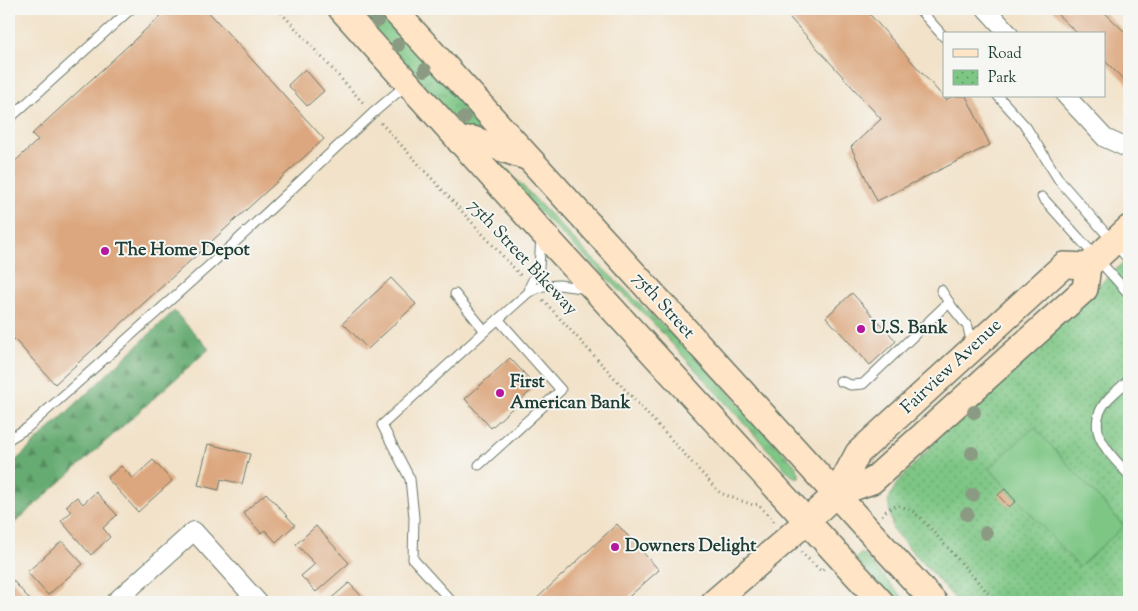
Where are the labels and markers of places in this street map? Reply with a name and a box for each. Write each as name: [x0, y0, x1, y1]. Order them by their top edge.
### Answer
place label: The Home Depot: [115, 238, 250, 264]
marker: The Home Depot: [99, 245, 111, 257]
place label: U.S. Bank: [871, 316, 948, 342]
marker: U.S. Bank: [855, 323, 867, 335]
place label: First American Bank: [510, 370, 631, 417]
marker: First American Bank: [494, 387, 506, 399]
place label: Downers Delight: [625, 534, 757, 560]
marker: Downers Delight: [609, 541, 621, 553]

